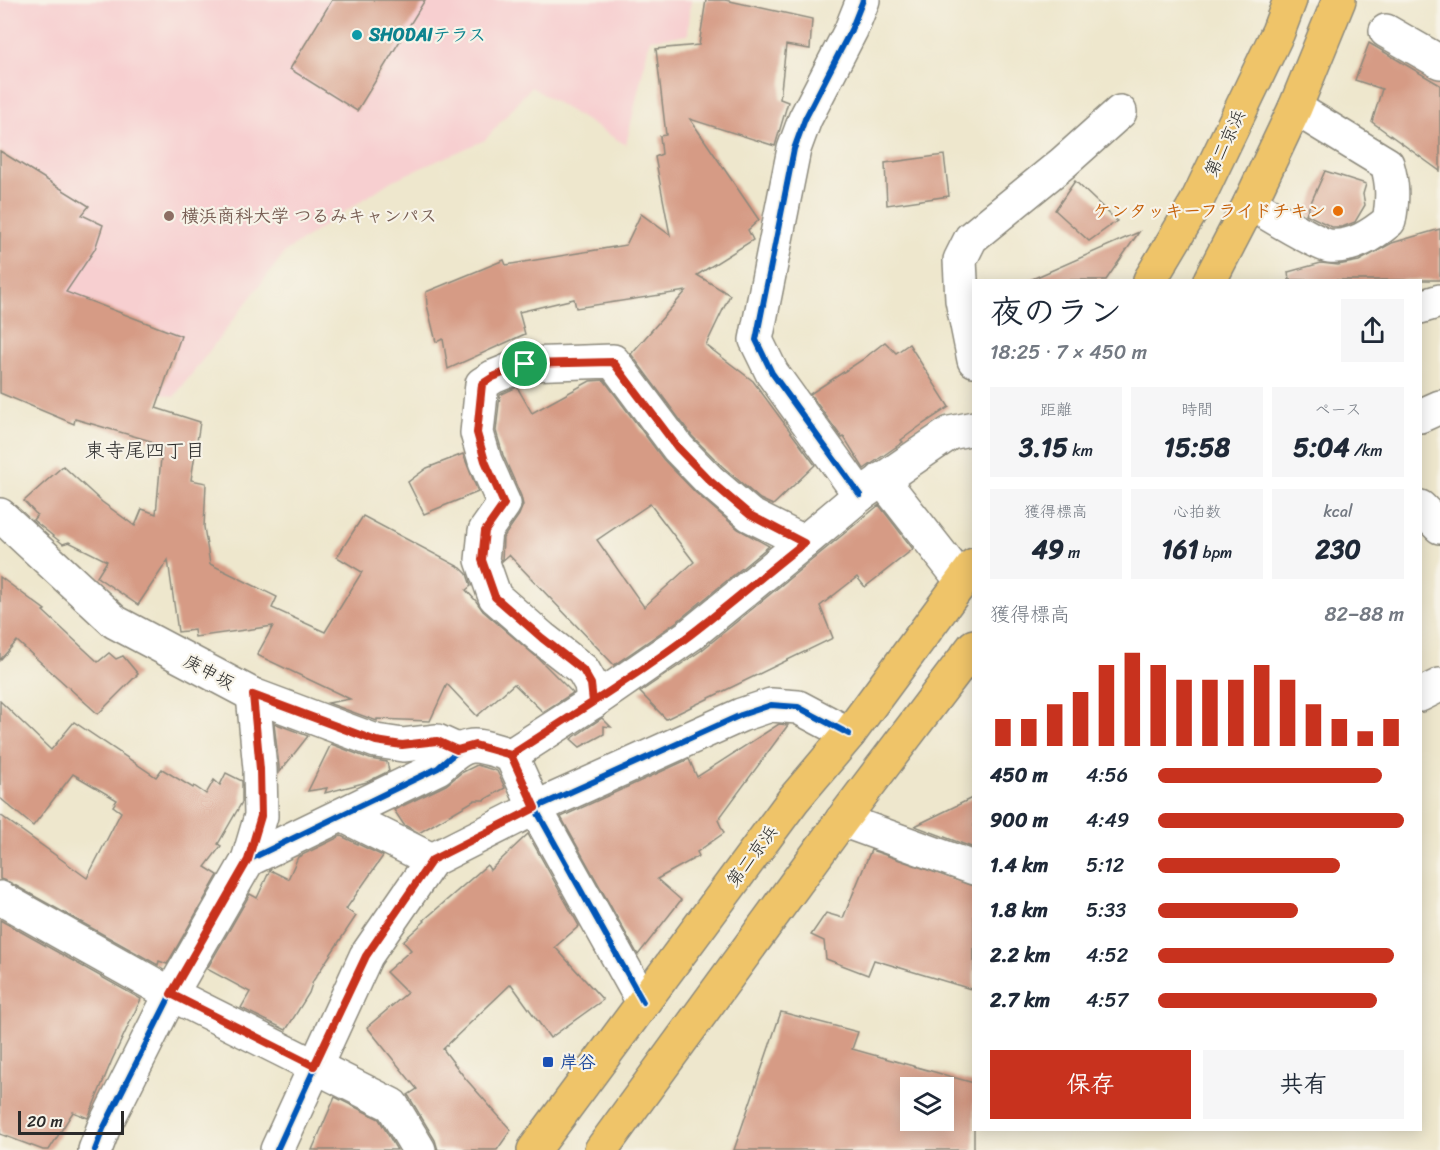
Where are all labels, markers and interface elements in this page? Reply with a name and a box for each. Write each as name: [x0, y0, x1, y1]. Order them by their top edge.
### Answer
place label: SHODAIテラス: [368, 19, 486, 51]
marker: SHODAIテラス: [350, 28, 364, 42]
street label: 第二京浜: [1195, 104, 1255, 182]
place label: ケンタッキーフライドチキン: [1093, 195, 1326, 227]
place label: 横浜商科大学 つるみキャンパス: [181, 200, 437, 232]
marker: ケンタッキーフライドチキン: [1331, 204, 1345, 218]
marker: 横浜商科大学 つるみキャンパス: [162, 209, 176, 223]
text: 夜のラン: [990, 283, 1122, 341]
button: share: [1341, 299, 1404, 362]
text: 18:25 · 7 × 450 m: [990, 335, 1147, 370]
pin: [499, 338, 550, 389]
icon: arrive: [508, 347, 541, 380]
text: 距離: [1040, 395, 1072, 424]
text: 時間: [1181, 395, 1213, 424]
text: ペース: [1314, 395, 1362, 424]
text: 3.15: [1019, 424, 1068, 470]
text: 15:58: [1164, 424, 1230, 470]
text: 5:04: [1293, 424, 1350, 470]
district label: 東寺尾四丁目: [85, 433, 205, 468]
text: km: [1068, 436, 1093, 465]
text: /km: [1350, 436, 1383, 465]
text: 獲得標高: [1024, 497, 1088, 526]
text: 心拍数: [1173, 497, 1221, 526]
text: kcal: [1323, 497, 1353, 526]
text: 49: [1032, 526, 1064, 572]
text: 161: [1162, 526, 1199, 572]
text: 230: [1315, 526, 1361, 572]
text: m: [1064, 538, 1080, 567]
text: bpm: [1199, 538, 1232, 567]
text: 獲得標高: [990, 597, 1070, 632]
text: 82–88 m: [1324, 597, 1404, 632]
street label: 庚申坂: [178, 645, 240, 699]
text: 450 m: [990, 758, 1048, 793]
text: 4:56: [1086, 758, 1128, 793]
text: 900 m: [990, 803, 1048, 838]
text: 4:49: [1086, 803, 1129, 838]
street label: 第二京浜: [718, 818, 786, 894]
text: 1.4 km: [990, 848, 1048, 883]
text: 5:12: [1086, 848, 1124, 883]
text: 1.8 km: [990, 893, 1048, 928]
text: 5:33: [1086, 893, 1126, 928]
text: 2.2 km: [990, 938, 1050, 973]
text: 4:52: [1086, 938, 1128, 973]
text: 2.7 km: [990, 983, 1050, 1018]
text: 4:57: [1086, 983, 1128, 1018]
place label: 岸谷: [560, 1046, 596, 1078]
button: 保存: [990, 1050, 1191, 1119]
button: 共有: [1203, 1050, 1404, 1119]
marker: 岸谷: [541, 1055, 555, 1069]
map controls: [900, 1077, 954, 1131]
button: layers: [900, 1077, 954, 1131]
text: 20 m: [27, 1107, 63, 1136]
scale bar: [18, 1108, 124, 1136]

